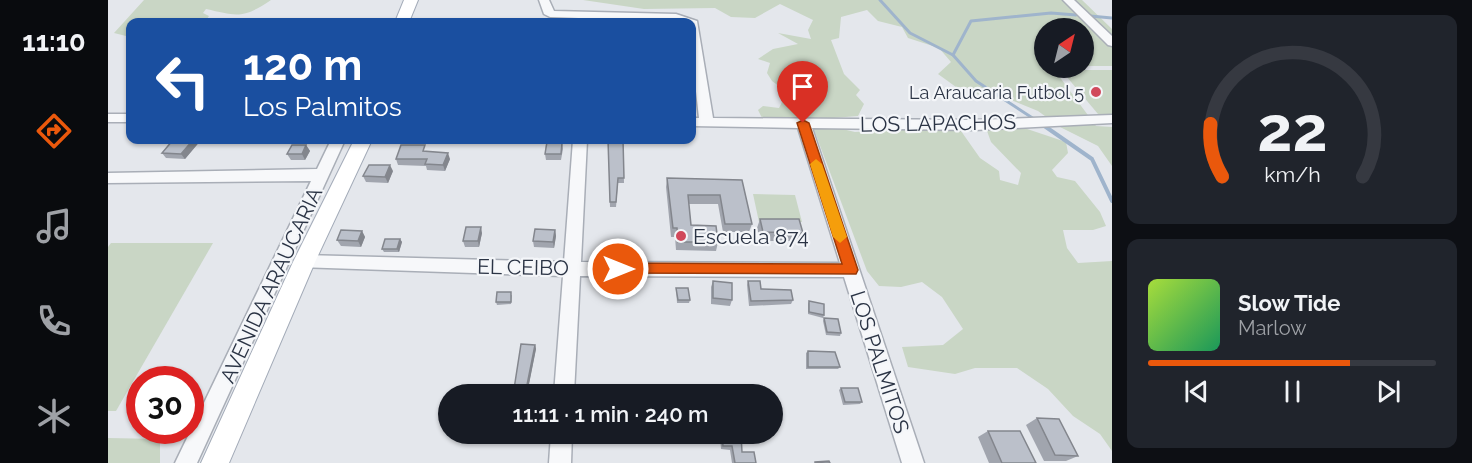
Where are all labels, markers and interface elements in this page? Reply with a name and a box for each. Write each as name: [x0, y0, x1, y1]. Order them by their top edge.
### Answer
north arrow: [1034, 18, 1094, 78]
map controls: [1034, 18, 1094, 78]
text: 11:10: [22, 26, 86, 57]
text: 120 m: [243, 41, 362, 90]
icon: left: [144, 42, 222, 120]
pin: [777, 61, 828, 123]
icon: arrive: [786, 70, 819, 103]
place label: La Araucaria Futbol 5: [909, 82, 1084, 103]
marker: La Araucaria Futbol 5: [1089, 85, 1103, 99]
text: Los Palmitos: [243, 91, 402, 122]
text: 22: [1257, 92, 1327, 166]
street label: LOS LAPACHOS: [860, 109, 1016, 137]
icon: directions: [33, 110, 75, 152]
text: km/h: [1264, 162, 1320, 187]
street label: AVENIDA ARAUCARIA: [215, 183, 327, 387]
icon: music: [33, 205, 75, 247]
place label: Escuela 874: [693, 224, 809, 249]
marker: Escuela 874: [674, 229, 688, 243]
position arrow: [586, 237, 650, 301]
street label: EL CEIBO: [477, 254, 569, 280]
street label: LOS PALMITOS: [845, 288, 915, 437]
text: Slow Tide: [1238, 290, 1340, 316]
icon: phone: [33, 300, 75, 342]
text: Marlow: [1238, 316, 1307, 340]
speed limit sign: 30: [126, 366, 204, 444]
icon: previous: [1180, 375, 1213, 408]
icon: pause: [1276, 375, 1309, 408]
icon: next: [1372, 375, 1405, 408]
icon: climate: [33, 395, 75, 437]
text: 11:11 · 1 min · 240 m: [513, 401, 708, 427]

